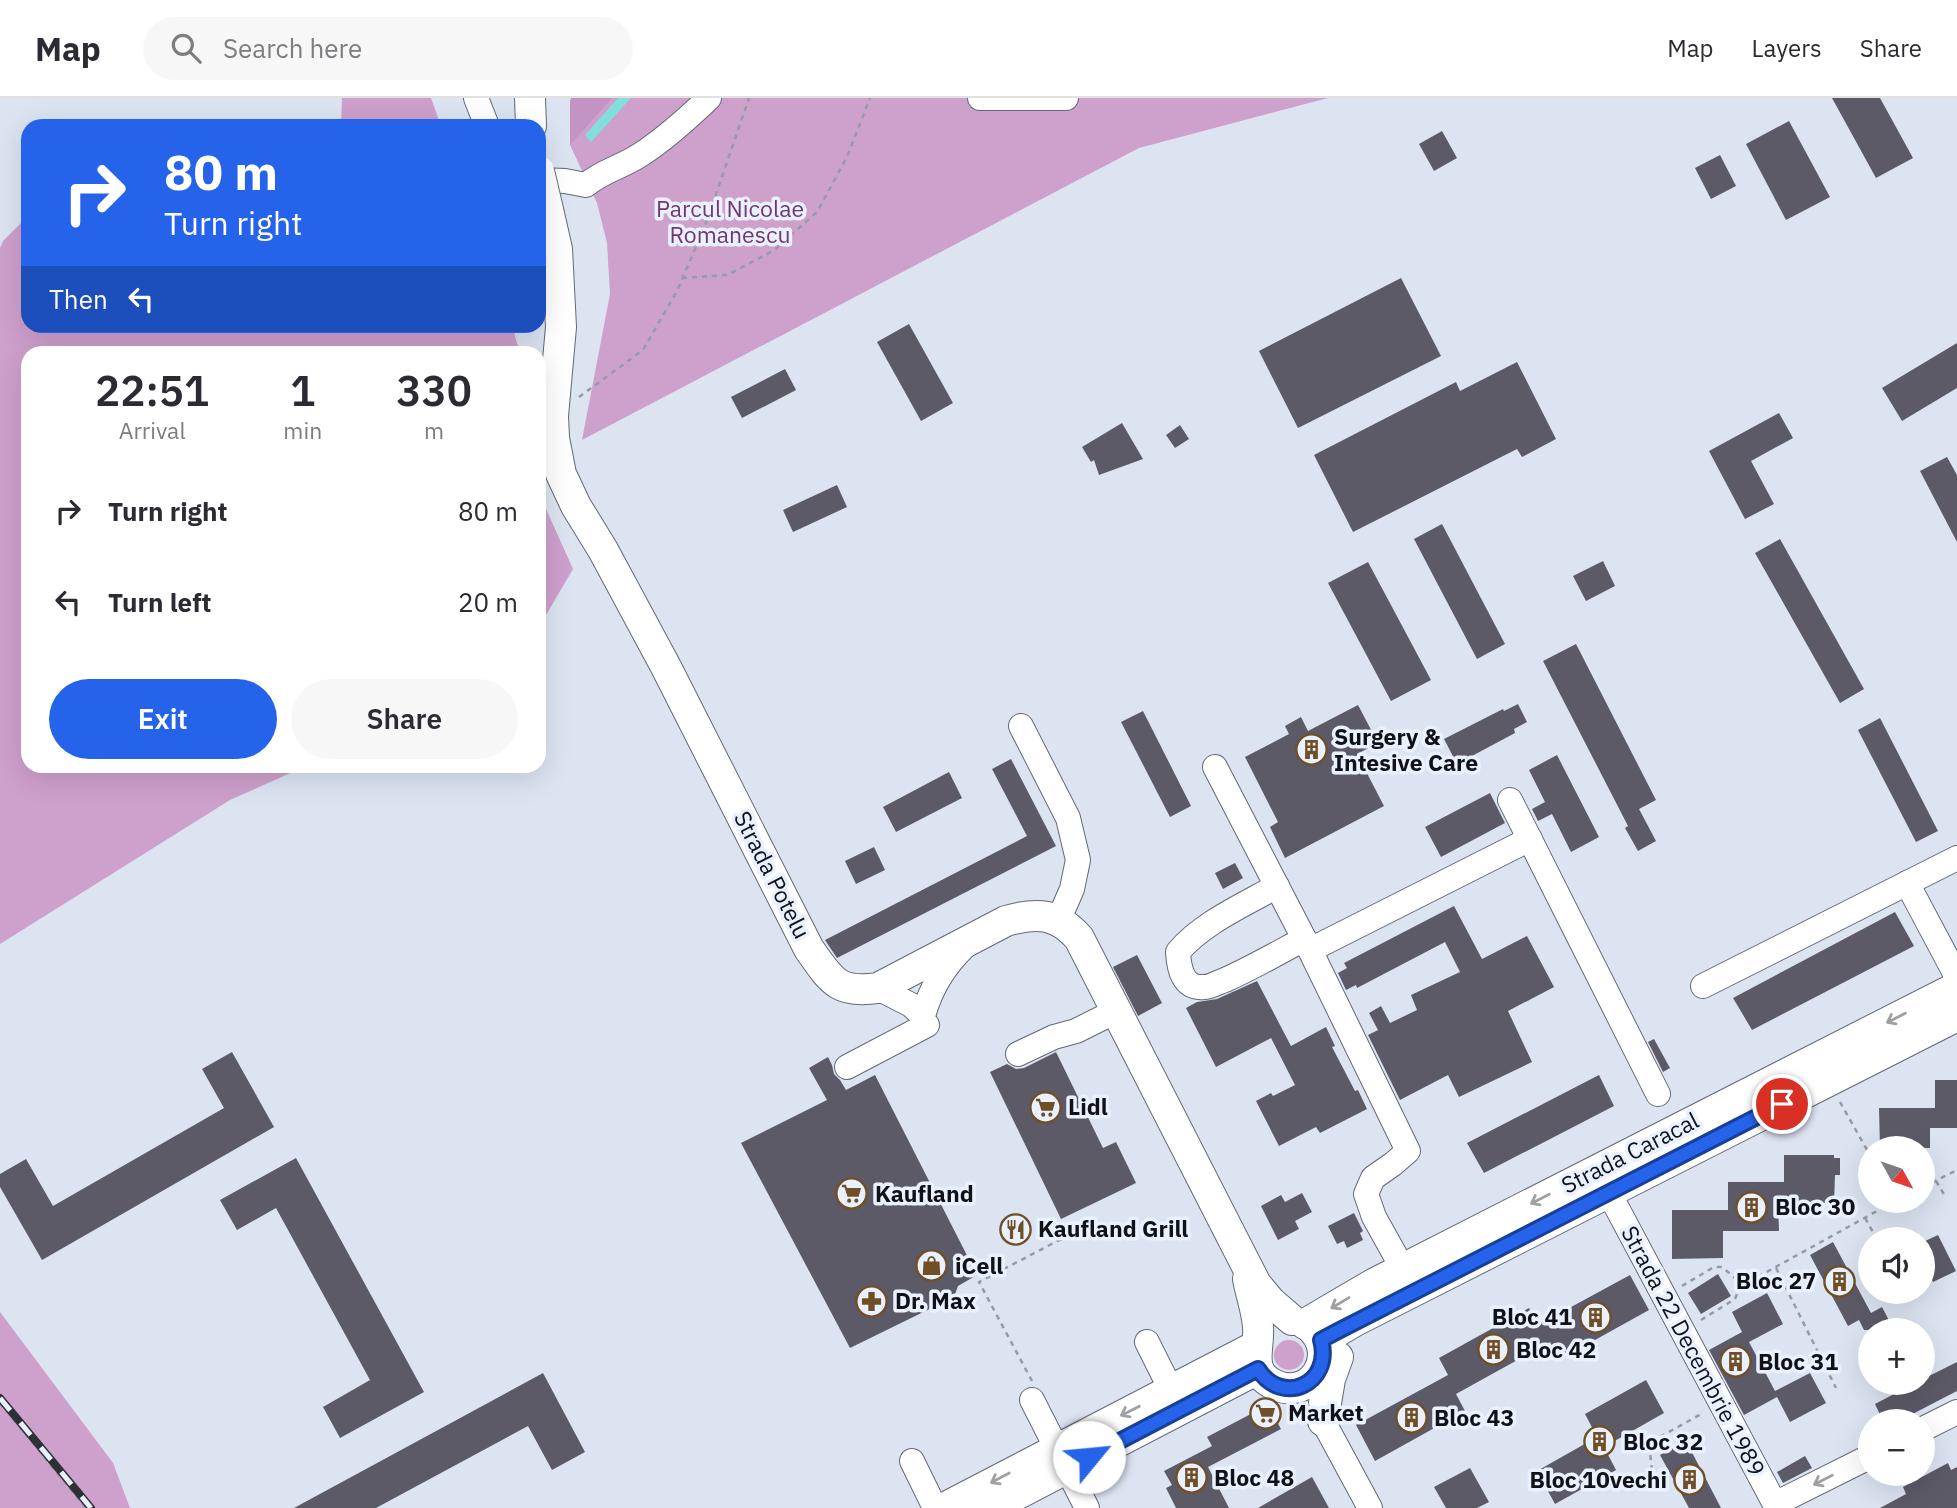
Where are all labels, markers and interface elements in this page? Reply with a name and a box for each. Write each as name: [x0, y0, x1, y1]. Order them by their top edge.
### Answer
search box: [143, 17, 633, 80]
text: Map: [35, 27, 101, 70]
icon: search: [167, 29, 205, 67]
text: Search here: [223, 31, 362, 65]
text: Map: [1667, 32, 1714, 64]
text: Layers: [1752, 32, 1822, 64]
text: Share: [1860, 32, 1922, 64]
text: 80 m: [164, 140, 278, 203]
icon: right: [49, 147, 140, 238]
park label: Parcul Nicolae Romanescu: [656, 193, 804, 249]
text: Turn right: [164, 202, 302, 244]
icon: left: [122, 280, 160, 318]
text: Then: [49, 282, 108, 316]
text: 22:51: [95, 363, 209, 418]
text: 1: [290, 363, 315, 418]
text: 330: [396, 363, 472, 418]
text: Arrival: [119, 415, 186, 445]
text: min: [283, 415, 322, 445]
text: m: [424, 415, 444, 445]
icon: right: [49, 492, 87, 530]
text: Turn right: [108, 494, 227, 528]
text: 80 m: [458, 494, 518, 528]
icon: left: [49, 583, 87, 621]
text: Turn left: [108, 585, 211, 619]
text: 20 m: [458, 585, 518, 619]
button: Exit: [49, 679, 277, 759]
button: Share: [291, 679, 518, 759]
place label: Surgery & Intesive Care: [1334, 721, 1478, 777]
building icon: Surgery & Intesive Care: [1294, 733, 1328, 767]
street label: Strada Potelu: [728, 806, 818, 943]
one-way arrow: [1886, 1011, 1907, 1025]
pin: [1752, 1074, 1812, 1134]
icon: arrive: [1763, 1085, 1801, 1123]
supermarket icon: Lidl: [1028, 1090, 1062, 1124]
place label: Lidl: [1068, 1091, 1108, 1121]
street label: Strada Caracal: [1556, 1105, 1703, 1200]
north arrow: [1858, 1136, 1936, 1213]
map controls: [1858, 1136, 1935, 1486]
supermarket icon: Kaufland: [835, 1177, 869, 1211]
place label: Kaufland: [875, 1178, 974, 1208]
building icon: Bloc 30: [1735, 1190, 1769, 1224]
place label: Bloc 30: [1775, 1191, 1855, 1221]
one-way arrow: [1531, 1192, 1551, 1206]
restaurant icon: Kaufland Grill: [998, 1212, 1032, 1246]
place label: Kaufland Grill: [1038, 1213, 1188, 1243]
street label: Strada 22 Decembrie 1989: [1615, 1220, 1773, 1481]
button: sound: [1858, 1227, 1935, 1304]
shop icon: iCell: [915, 1249, 949, 1283]
place label: iCell: [955, 1250, 1003, 1280]
building icon: Bloc 27: [1822, 1264, 1856, 1298]
place label: Bloc 27: [1736, 1265, 1816, 1295]
pharmacy icon: Dr. Max: [855, 1284, 889, 1318]
place label: Dr. Max: [895, 1285, 976, 1315]
one-way arrow: [1330, 1296, 1350, 1310]
building icon: Bloc 41: [1578, 1300, 1612, 1334]
place label: Bloc 41: [1492, 1301, 1572, 1331]
button: +: [1858, 1318, 1935, 1395]
building icon: Bloc 42: [1476, 1333, 1510, 1367]
place label: Bloc 42: [1516, 1334, 1596, 1364]
building icon: Bloc 31: [1718, 1345, 1752, 1379]
place label: Bloc 31: [1758, 1346, 1838, 1376]
supermarket icon: Market: [1248, 1396, 1282, 1430]
place label: Market: [1288, 1397, 1364, 1427]
building icon: Bloc 43: [1394, 1401, 1428, 1435]
place label: Bloc 43: [1434, 1402, 1514, 1432]
one-way arrow: [1120, 1404, 1141, 1418]
button: −: [1858, 1409, 1935, 1486]
position arrow: [1052, 1420, 1126, 1494]
building icon: Bloc 32: [1583, 1425, 1617, 1459]
place label: Bloc 32: [1623, 1426, 1703, 1456]
building icon: Bloc 48: [1174, 1461, 1208, 1495]
place label: Bloc 48: [1214, 1462, 1294, 1492]
building icon: Bloc 10vechi: [1673, 1463, 1707, 1497]
place label: Bloc 10vechi: [1530, 1464, 1667, 1494]
one-way arrow: [990, 1472, 1011, 1485]
one-way arrow: [1813, 1474, 1834, 1488]

